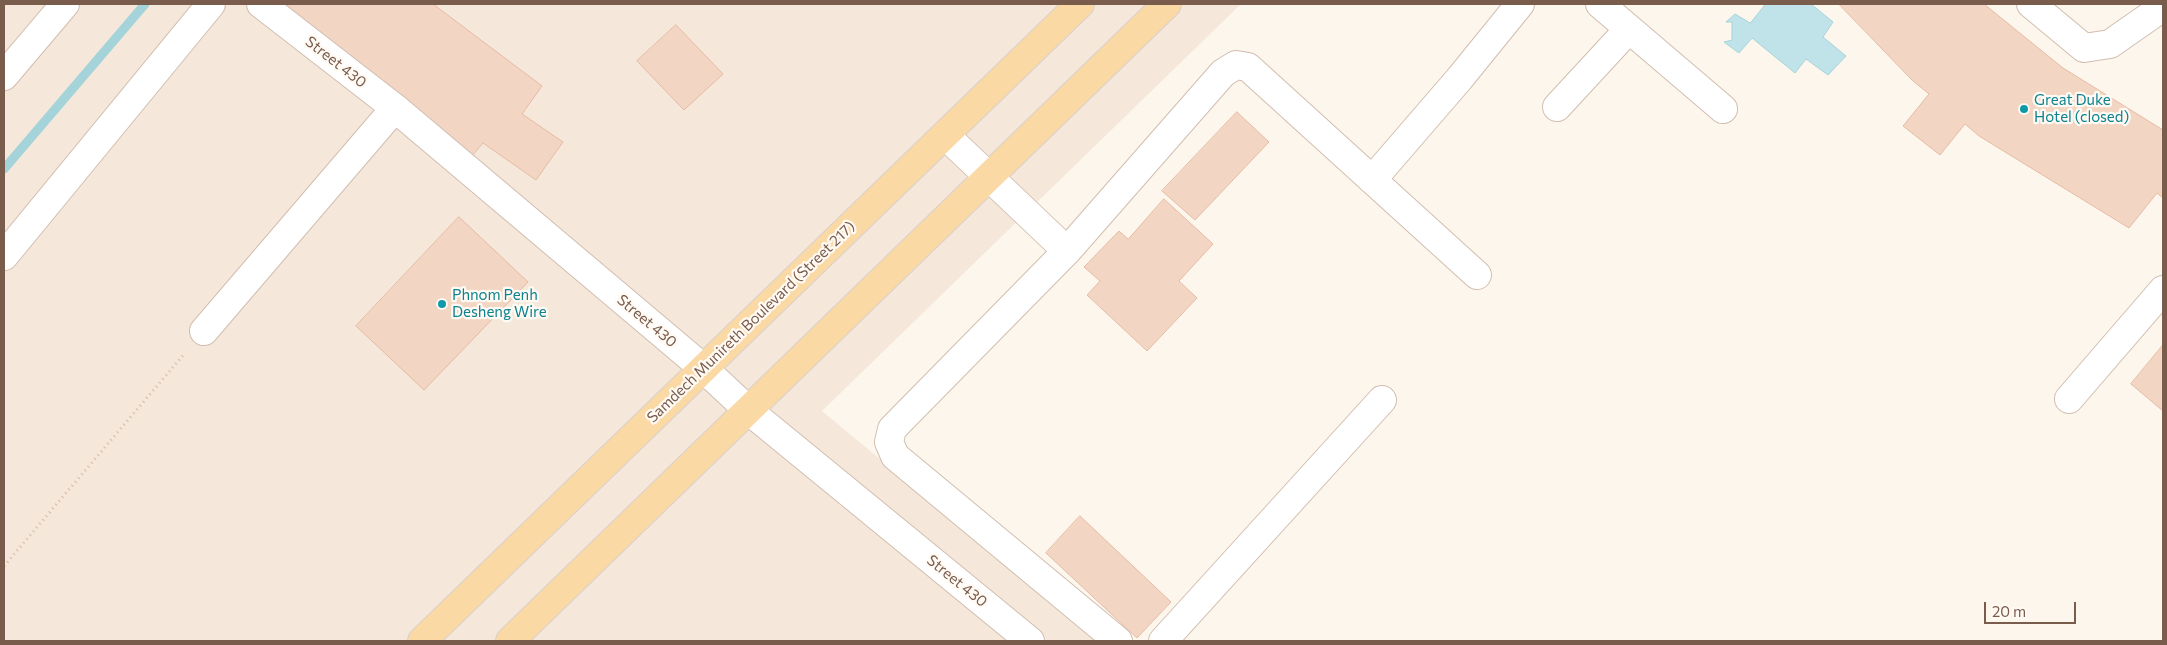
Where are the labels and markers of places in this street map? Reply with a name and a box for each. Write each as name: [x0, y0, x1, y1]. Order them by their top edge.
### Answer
place label: Great Duke Hotel (closed): [2034, 91, 2129, 126]
marker: Great Duke Hotel (closed): [2018, 103, 2030, 115]
place label: Phnom Penh Desheng Wire: [452, 286, 547, 321]
marker: Phnom Penh Desheng Wire: [436, 298, 448, 310]

